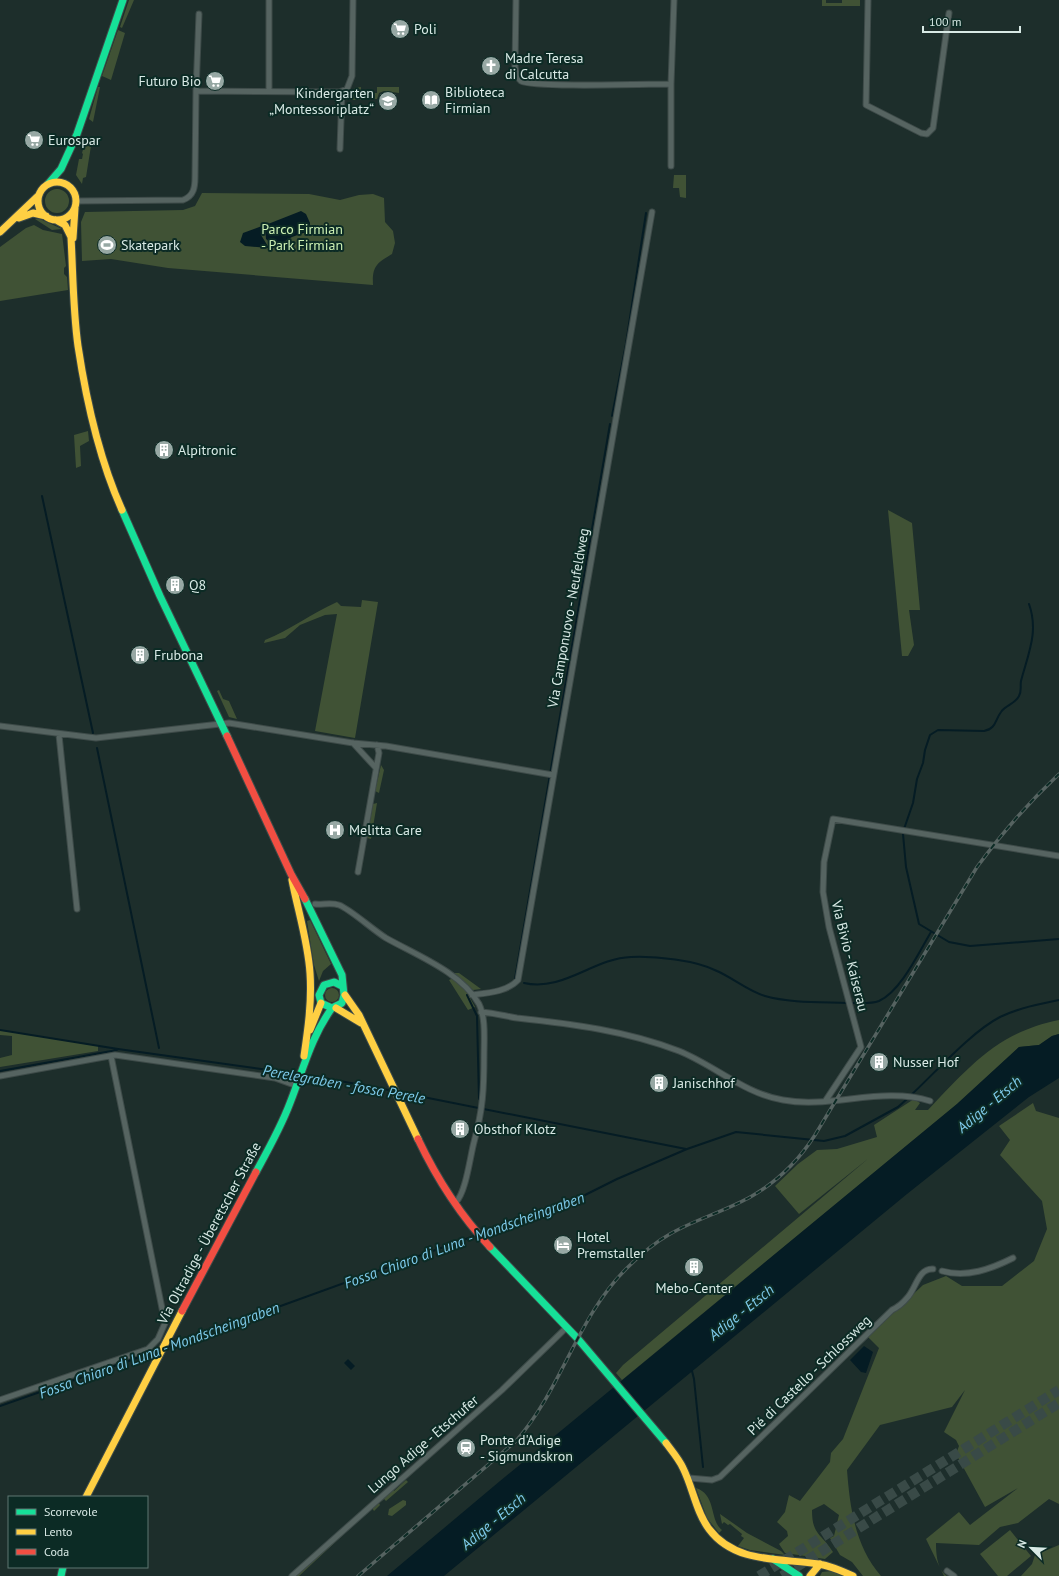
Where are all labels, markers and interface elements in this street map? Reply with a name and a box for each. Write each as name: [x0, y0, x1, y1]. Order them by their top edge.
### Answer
scale bar: [923, 8, 1020, 34]
text: 100 m: [929, 14, 962, 29]
supermarket icon: Poli: [389, 18, 411, 40]
place label: Poli: [414, 20, 437, 38]
place label: Madre Teresa di Calcutta: [505, 49, 584, 83]
church icon: Madre Teresa di Calcutta: [480, 55, 502, 77]
supermarket icon: Futuro Bio: [204, 70, 226, 92]
place label: Futuro Bio: [138, 72, 201, 90]
place label: Biblioteca Firmian: [445, 83, 505, 117]
place label: Kindergarten „Montessoriplatz“: [269, 84, 374, 118]
library icon: Biblioteca Firmian: [420, 89, 442, 111]
school or university icon: Kindergarten „Montessoriplatz“: [377, 90, 399, 112]
supermarket icon: Eurospar: [23, 129, 45, 151]
place label: Eurospar: [48, 131, 101, 149]
park label: Parco Firmian - Park Firmian: [261, 220, 343, 254]
sports icon: Skatepark: [96, 234, 118, 256]
place label: Skatepark: [121, 236, 180, 254]
building icon: Alpitronic: [153, 439, 175, 461]
place label: Alpitronic: [178, 441, 236, 459]
street label: Via Camponuovo - Neufeldweg: [543, 527, 593, 710]
building icon: Q8: [164, 574, 186, 596]
place label: Q8: [189, 576, 206, 594]
building icon: Frubona: [129, 644, 151, 666]
place label: Frubona: [154, 646, 203, 664]
hospital icon: Melitta Care: [324, 819, 346, 841]
place label: Melitta Care: [349, 821, 422, 839]
street label: Via Bivio - Kaiserau: [827, 898, 872, 1013]
building icon: Nusser Hof: [868, 1051, 890, 1073]
place label: Nusser Hof: [893, 1053, 959, 1071]
water label: Perelegraben - fossa Perele: [261, 1060, 427, 1108]
water label: Adige - Etsch: [952, 1071, 1025, 1137]
building icon: Janischhof: [648, 1072, 670, 1094]
place label: Janischhof: [672, 1074, 735, 1092]
building icon: Obsthof Klotz: [449, 1118, 471, 1140]
place label: Obsthof Klotz: [474, 1120, 556, 1138]
street label: Via Oltradige - Überetscher Straße: [153, 1139, 265, 1328]
water label: Fossa Chiaro di Luna - Mondscheingraben: [341, 1187, 587, 1293]
place label: Hotel Premstaller: [577, 1228, 645, 1262]
hotel icon: Hotel Premstaller: [552, 1234, 574, 1256]
building icon: Mebo-Center: [683, 1256, 705, 1278]
place label: Mebo-Center: [655, 1279, 733, 1297]
water label: Adige - Etsch: [704, 1280, 778, 1345]
water label: Fossa Chiaro di Luna - Mondscheingraben: [36, 1297, 282, 1403]
street label: Pié di Castello - Schlossweg: [743, 1311, 875, 1439]
street label: Lungo Adige - Etschufer: [364, 1391, 482, 1497]
place label: Ponte d'Adige - Sigmundskron: [480, 1431, 573, 1465]
station icon: Ponte d'Adige - Sigmundskron: [455, 1437, 477, 1459]
water label: Adige - Etsch: [456, 1488, 529, 1554]
legend: [8, 1496, 148, 1568]
text: Scorrevole: [44, 1504, 98, 1519]
text: Lento: [44, 1524, 73, 1539]
north arrow: [1011, 1528, 1051, 1568]
text: N: [1014, 1538, 1030, 1550]
text: Coda: [44, 1544, 69, 1559]

